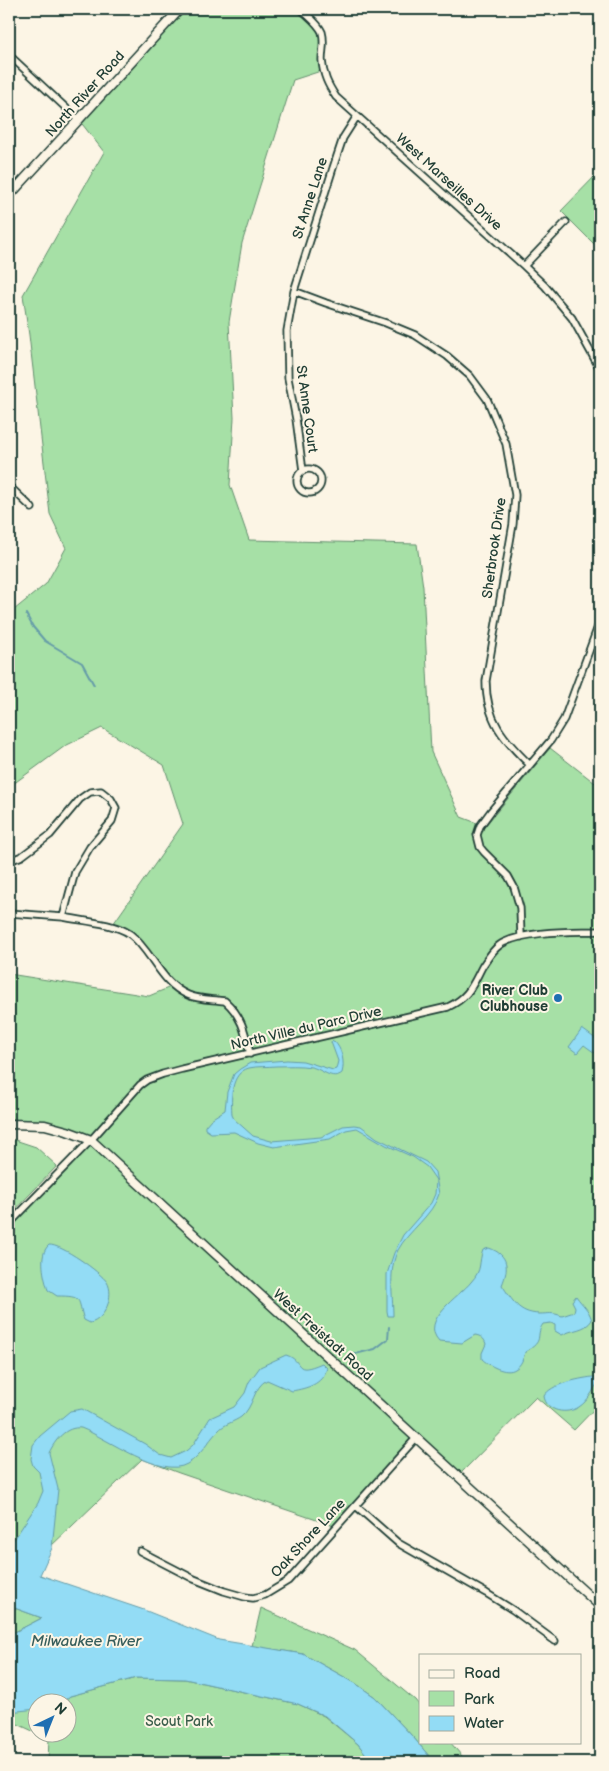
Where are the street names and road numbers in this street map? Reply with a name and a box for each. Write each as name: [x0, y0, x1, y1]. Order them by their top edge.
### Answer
street label: North River Road: [42, 48, 128, 140]
street label: West Marseilles Drive: [392, 130, 506, 234]
street label: St Anne Lane: [289, 155, 331, 241]
street label: St Anne Court: [292, 364, 322, 454]
street label: Sherbrook Drive: [479, 496, 509, 600]
street label: North Ville du Parc Drive: [229, 1002, 383, 1054]
street label: West Freistadt Road: [270, 1286, 376, 1384]
street label: Oak Shore Lane: [267, 1495, 349, 1581]

